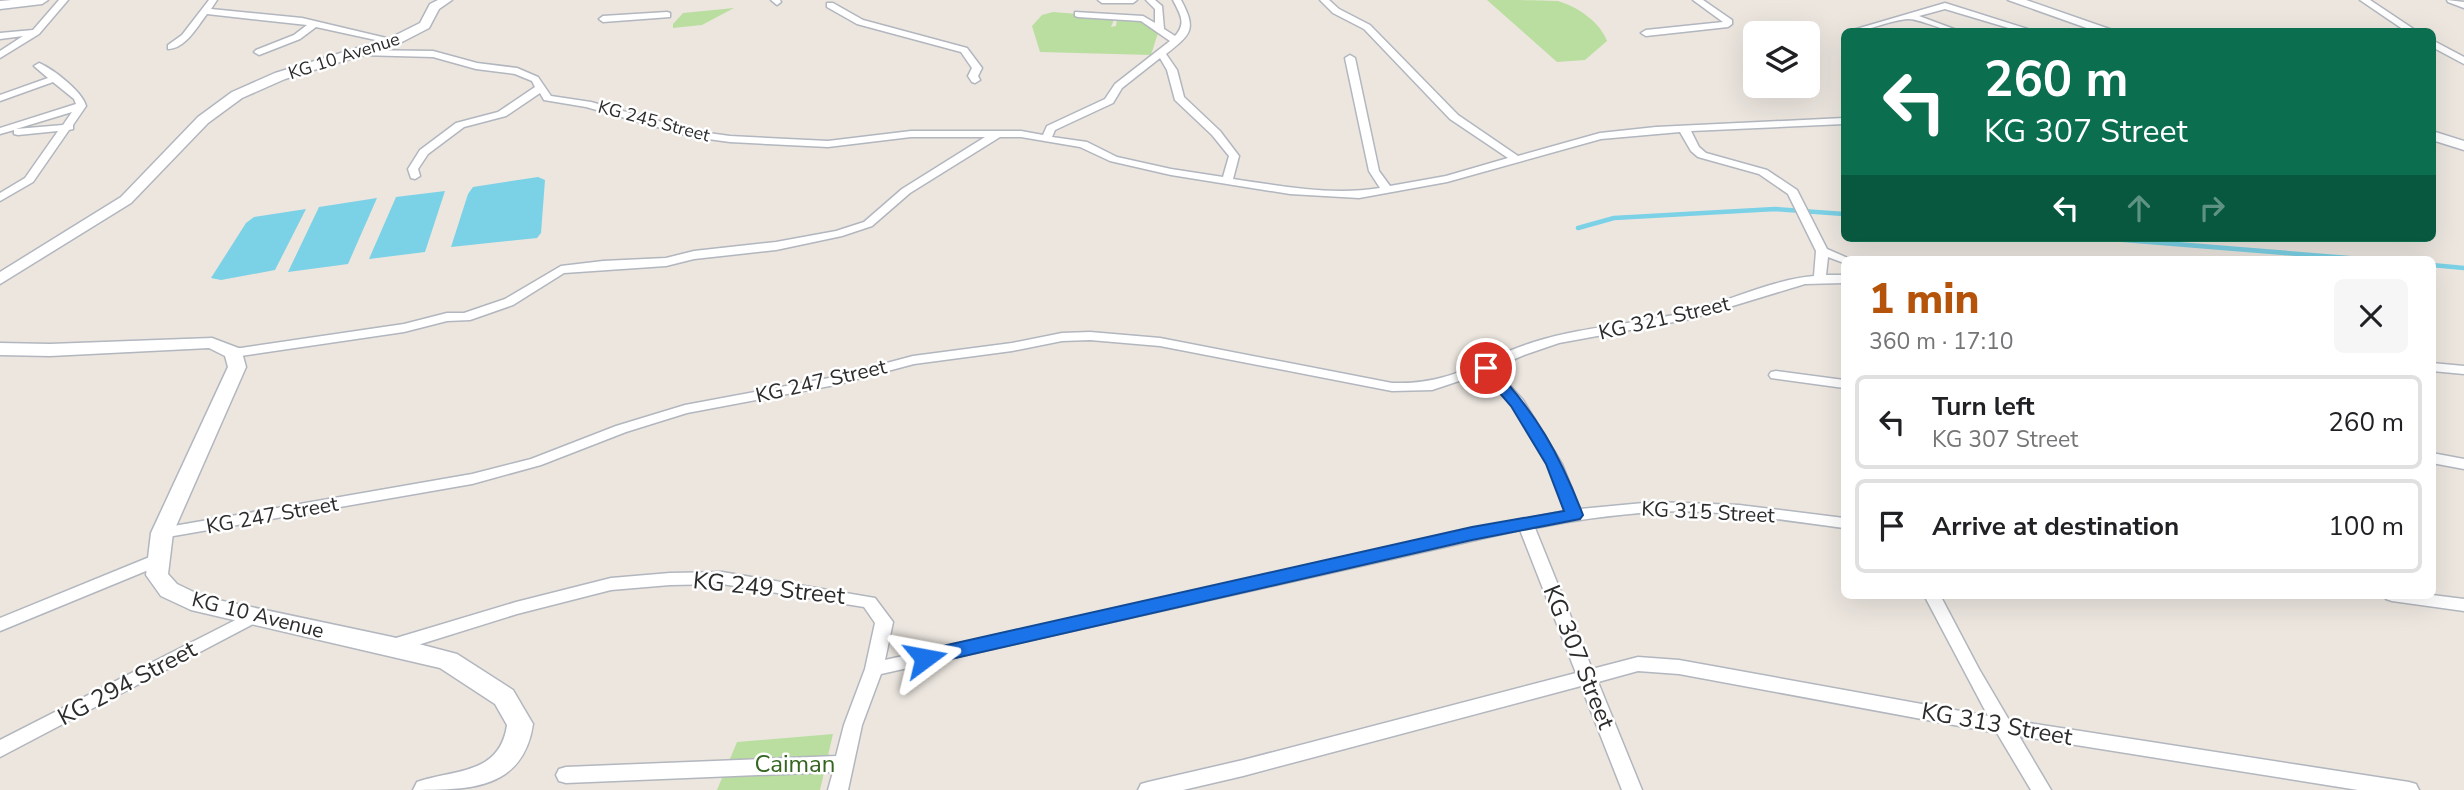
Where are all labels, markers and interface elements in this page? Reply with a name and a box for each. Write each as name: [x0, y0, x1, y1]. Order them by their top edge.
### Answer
map controls: [1743, 21, 1820, 98]
button: layers: [1743, 21, 1820, 98]
street label: KG 10 Avenue: [285, 27, 403, 85]
text: 260 m: [1984, 46, 2128, 113]
icon: left: [1869, 56, 1960, 147]
street label: KG 245 Street: [596, 95, 713, 148]
text: KG 307 Street: [1984, 110, 2188, 153]
icon: left: [2047, 189, 2085, 227]
icon: ahead: [2120, 189, 2158, 227]
icon: right: [2193, 189, 2231, 227]
text: 1 min: [1869, 271, 1979, 328]
button: close: [2334, 279, 2408, 353]
street label: KG 321 Street: [1596, 289, 1733, 347]
text: 360 m · 17:10: [1869, 326, 2014, 357]
pin: [1456, 338, 1516, 398]
icon: arrive: [1467, 349, 1505, 387]
street label: KG 247 Street: [753, 352, 890, 410]
text: Turn left: [1932, 389, 2035, 424]
icon: left: [1873, 403, 1911, 441]
text: 260 m: [2328, 405, 2404, 440]
text: KG 307 Street: [1932, 424, 2078, 455]
street label: KG 247 Street: [204, 489, 341, 540]
street label: KG 315 Street: [1641, 495, 1776, 530]
icon: arrive: [1873, 507, 1911, 545]
text: Arrive at destination: [1932, 509, 2179, 544]
text: 100 m: [2328, 509, 2404, 544]
street label: KG 249 Street: [691, 564, 847, 612]
street label: KG 307 Street: [1536, 580, 1623, 734]
street label: KG 10 Avenue: [189, 585, 327, 645]
position arrow: [888, 621, 962, 695]
street label: KG 294 Street: [52, 633, 202, 733]
street label: KG 313 Street: [1919, 695, 2076, 753]
park label: Caiman: [755, 748, 835, 780]

